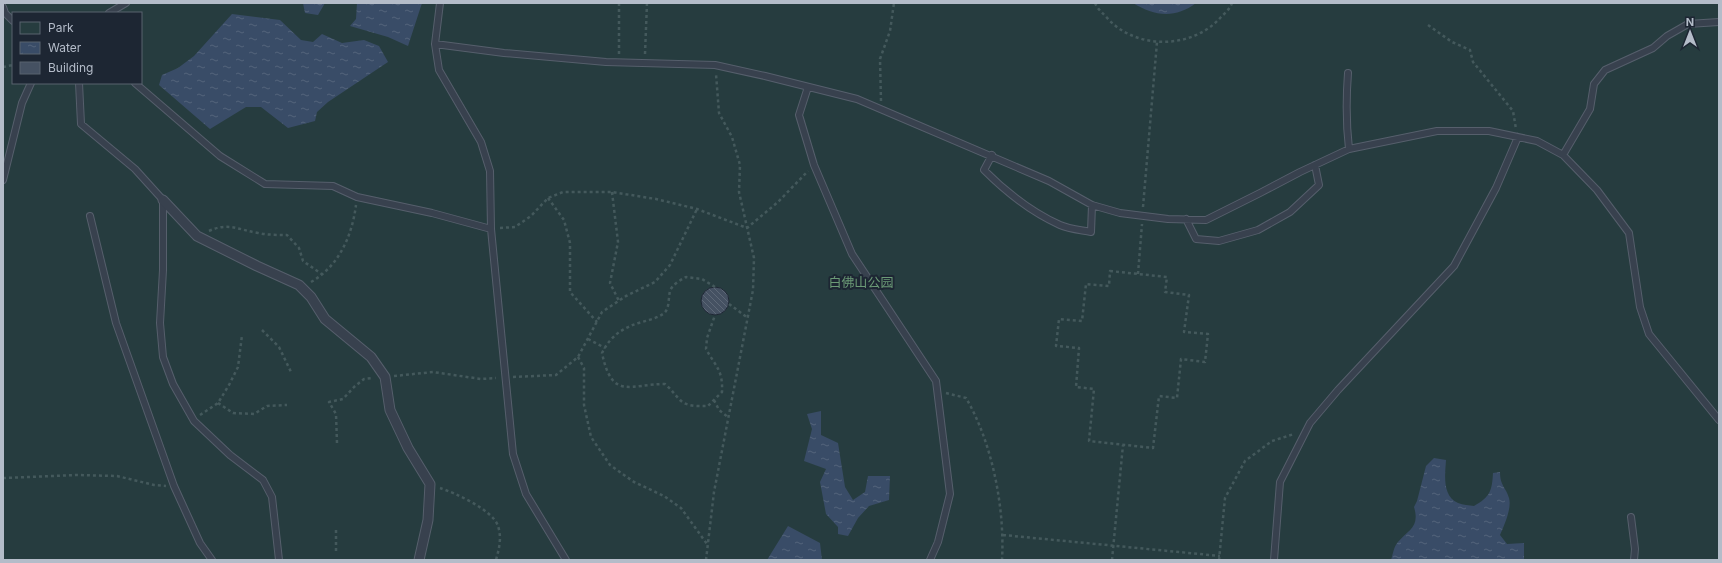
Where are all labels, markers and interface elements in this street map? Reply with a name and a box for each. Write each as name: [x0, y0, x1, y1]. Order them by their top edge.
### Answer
legend: [12, 12, 142, 84]
north arrow: [1670, 12, 1710, 52]
text: N: [1686, 15, 1694, 29]
text: Park: [48, 20, 74, 35]
text: Water: [48, 40, 82, 55]
text: Building: [48, 60, 93, 75]
park label: 白佛山公园: [828, 274, 894, 290]

